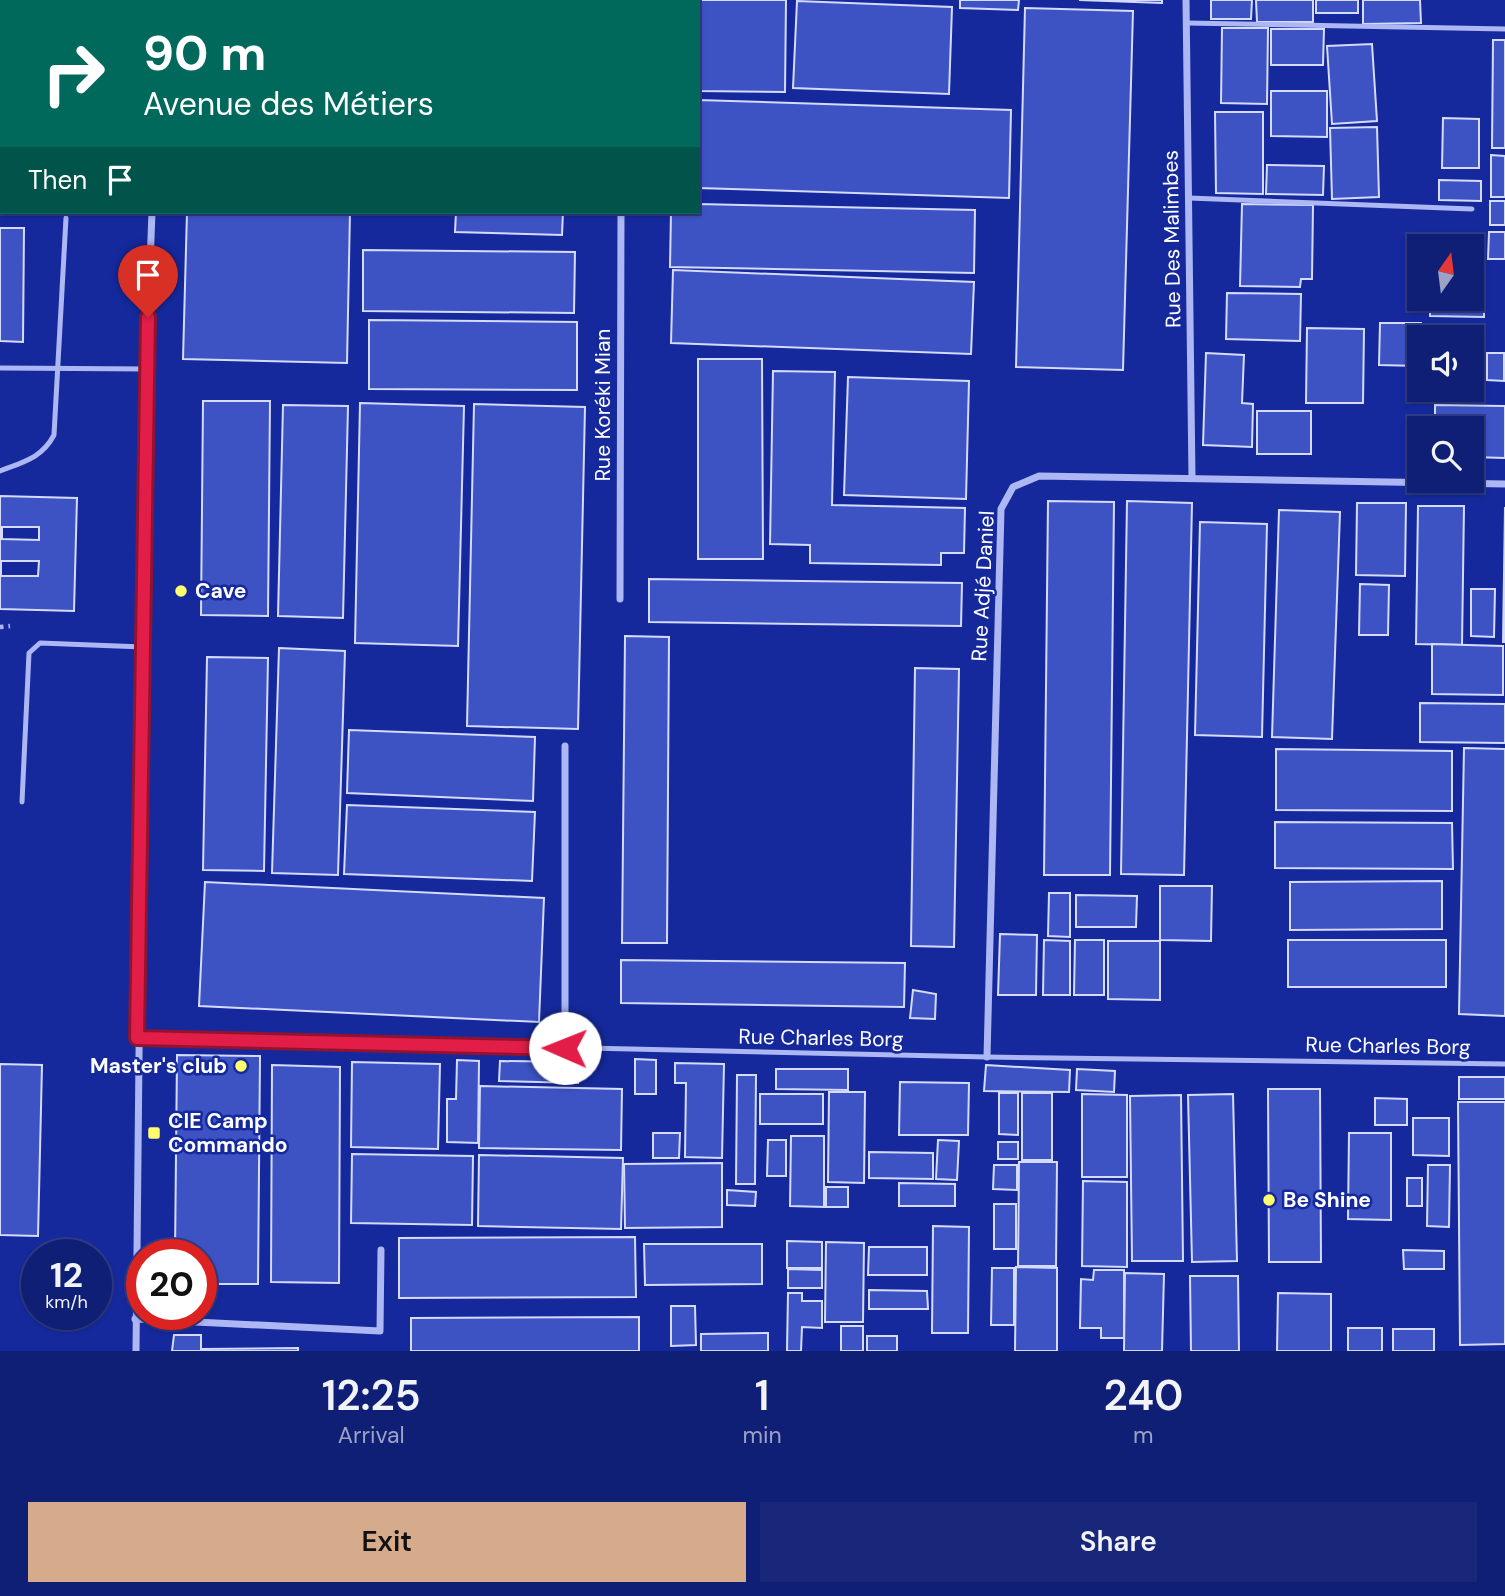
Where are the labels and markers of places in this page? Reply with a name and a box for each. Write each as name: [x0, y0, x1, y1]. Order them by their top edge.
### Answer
pin: [118, 245, 178, 317]
place label: Cave: [195, 577, 247, 605]
marker: Cave: [173, 583, 189, 599]
place label: Master's club: [90, 1052, 227, 1080]
marker: Master's club: [233, 1058, 249, 1074]
place label: CIE Camp Commando: [168, 1107, 288, 1159]
marker: CIE Camp Commando: [146, 1125, 162, 1141]
place label: Be Shine: [1283, 1186, 1371, 1214]
marker: Be Shine: [1261, 1192, 1277, 1208]

